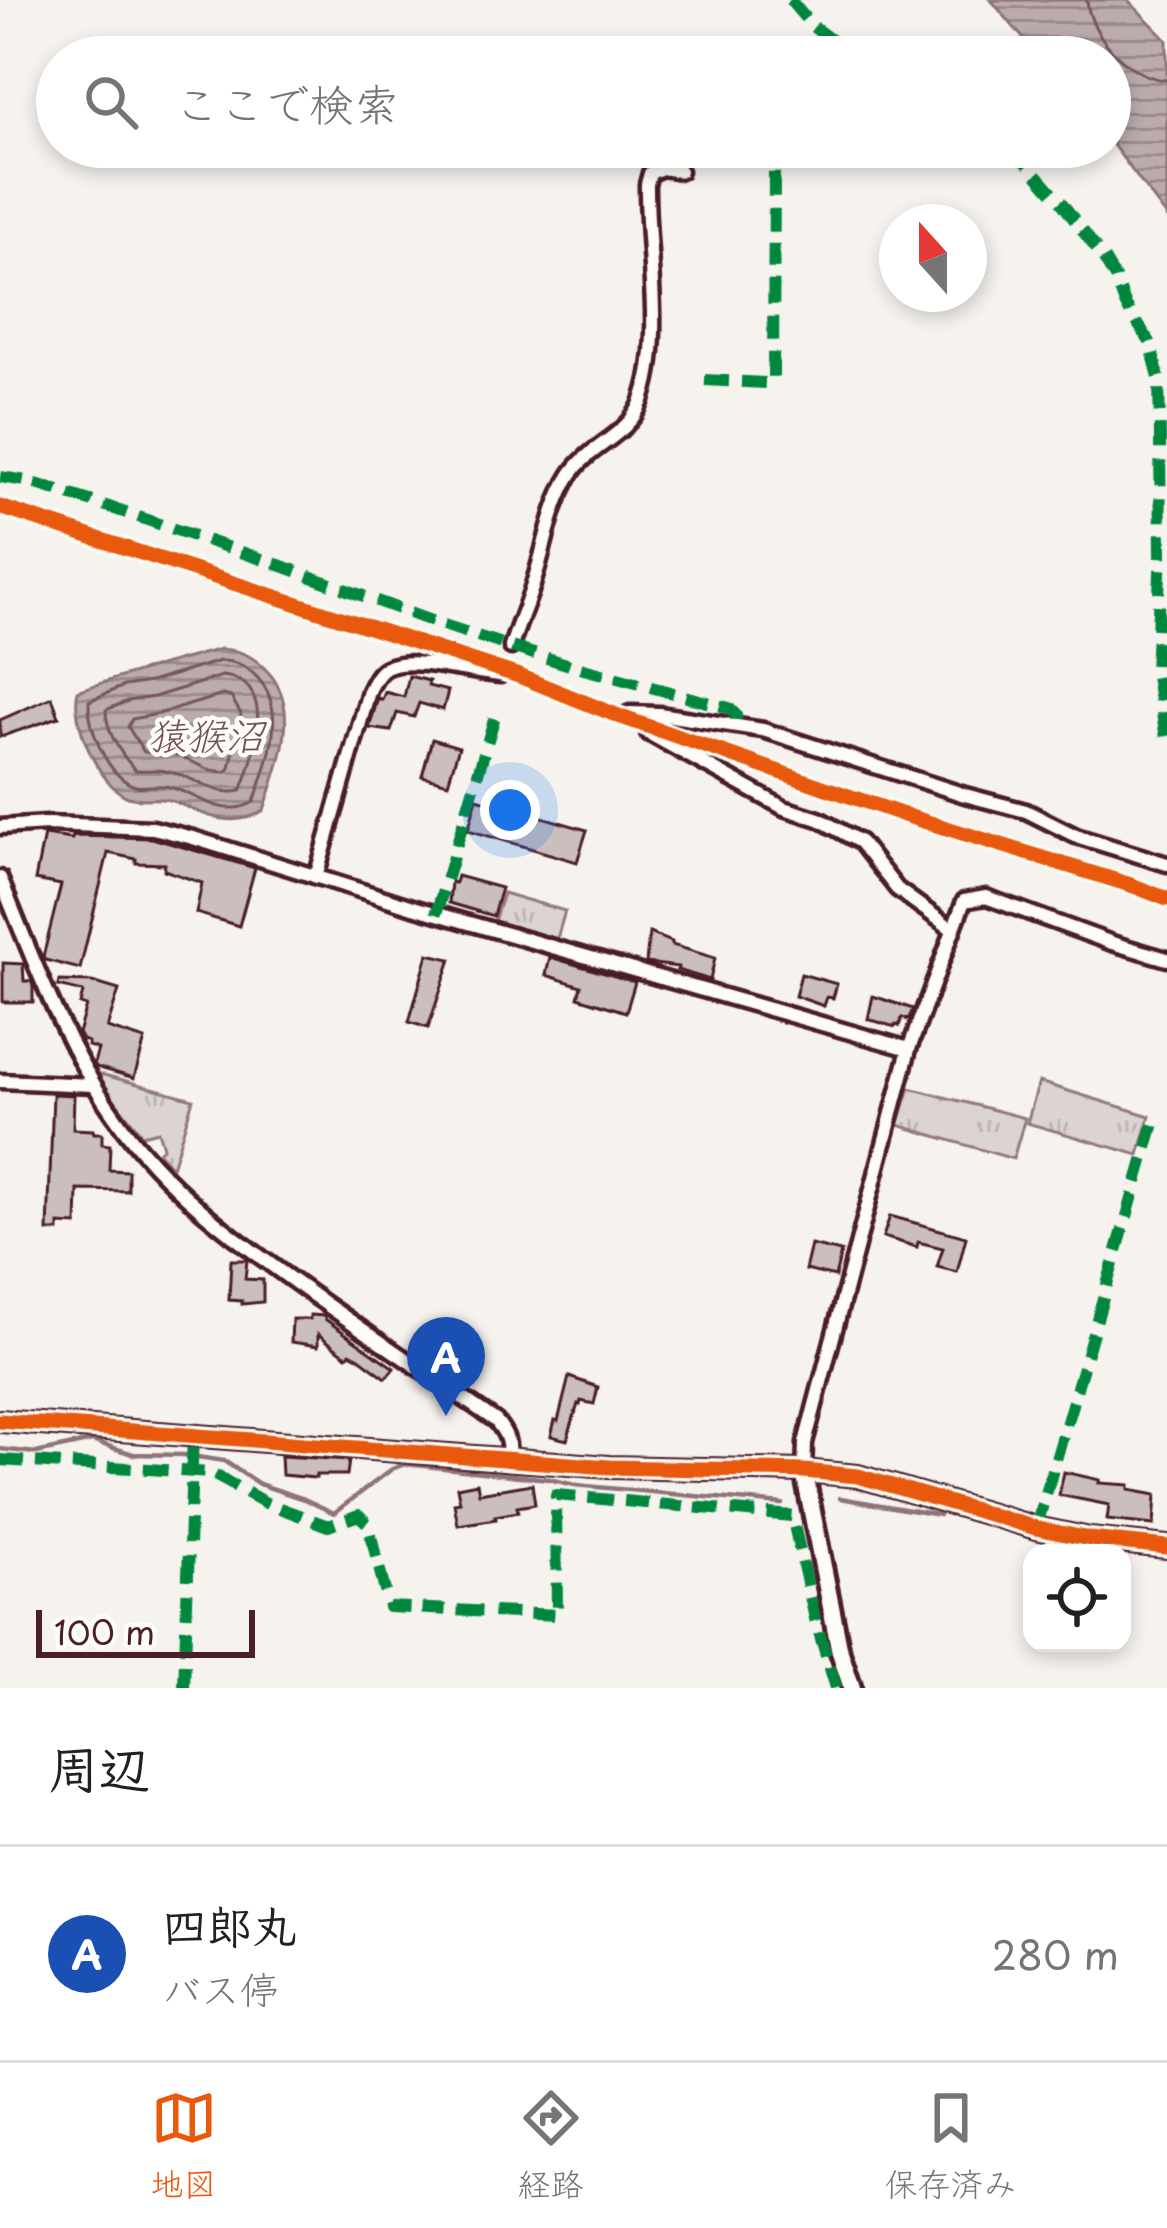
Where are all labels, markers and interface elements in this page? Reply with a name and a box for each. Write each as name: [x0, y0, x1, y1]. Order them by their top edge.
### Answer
search box: [36, 36, 1131, 168]
text: ここで検索: [174, 68, 399, 136]
icon: search: [78, 69, 144, 135]
north arrow: [879, 204, 987, 312]
water label: 猿猴沼: [147, 704, 267, 763]
your location: [480, 780, 540, 840]
pin: A: [407, 1317, 485, 1416]
map controls: [1023, 1544, 1131, 1652]
button: locate: [1023, 1544, 1131, 1652]
scale bar: [36, 1604, 255, 1657]
text: 100 m: [54, 1606, 155, 1656]
text: 周辺: [48, 1728, 150, 1805]
text: 四郎丸: [162, 1890, 297, 1958]
text: A: [72, 1924, 102, 1983]
text: 280 m: [992, 1924, 1119, 1983]
text: バス停: [162, 1958, 279, 2017]
tab: 地図: [151, 2085, 217, 2207]
tab: 経路: [518, 2085, 584, 2207]
tab: 保存済み: [885, 2085, 1017, 2207]

